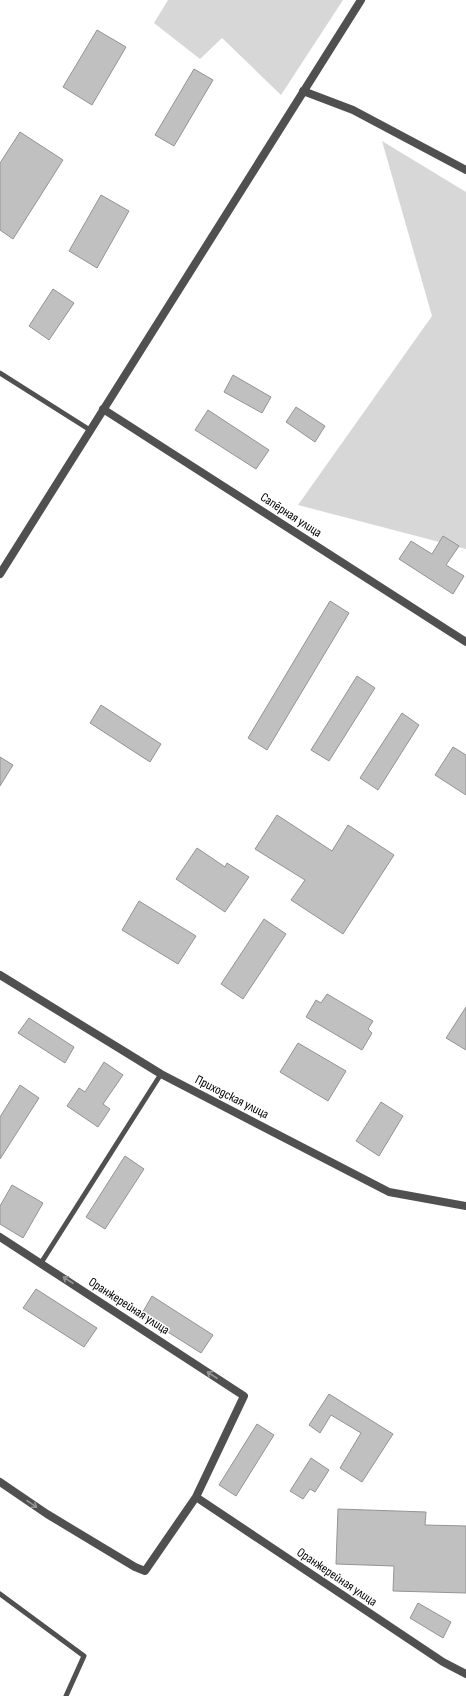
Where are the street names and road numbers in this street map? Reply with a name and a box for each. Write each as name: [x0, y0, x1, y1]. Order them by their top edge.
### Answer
street label: Сапёрная улица: [257, 489, 325, 541]
street label: Приходская улица: [193, 1072, 271, 1122]
street label: Оранжерейная улица: [85, 1274, 173, 1338]
street label: Оранжерейная улица: [294, 1544, 380, 1610]

